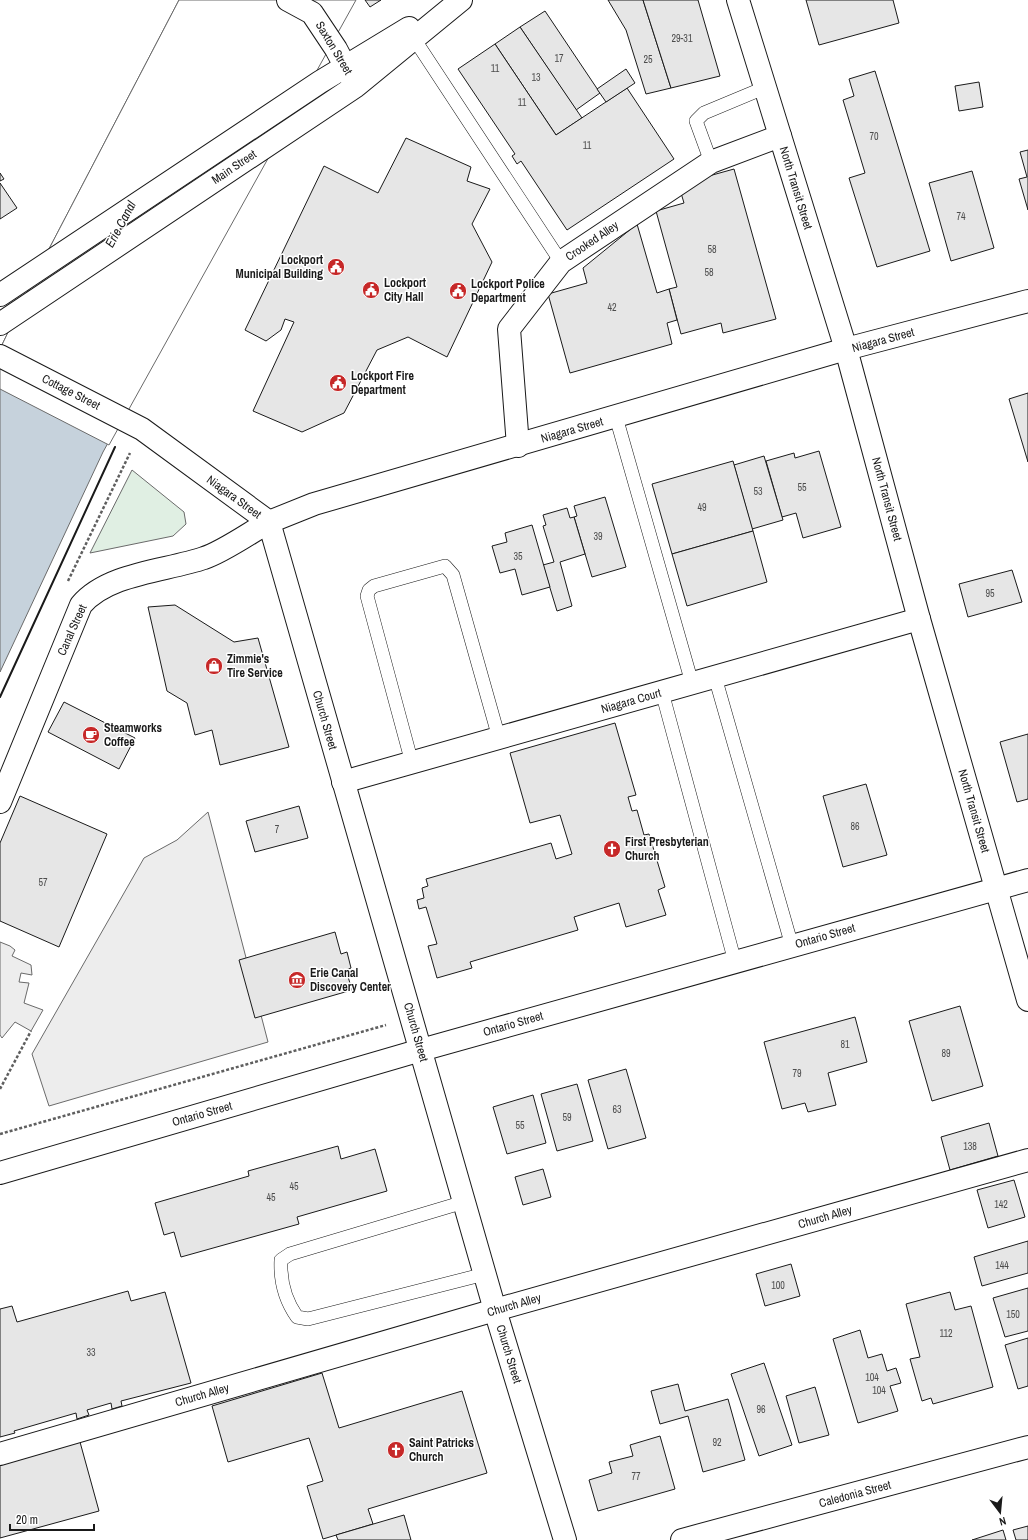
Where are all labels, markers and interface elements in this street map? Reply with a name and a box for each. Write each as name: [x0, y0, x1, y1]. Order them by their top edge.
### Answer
street label: Saxton Street: [312, 18, 356, 78]
house number: 29-31: [672, 32, 693, 45]
house number: 17: [554, 52, 564, 65]
house number: 25: [643, 53, 653, 66]
house number: 11: [491, 62, 500, 75]
house number: 13: [531, 71, 541, 84]
house number: 11: [518, 96, 527, 109]
house number: 70: [869, 130, 879, 143]
house number: 11: [583, 139, 592, 152]
street label: North Transit Street: [776, 145, 816, 232]
street label: Main Street: [208, 146, 260, 188]
water label: Erie Canal: [101, 197, 140, 250]
house number: 74: [956, 210, 966, 223]
street label: Crooked Alley: [562, 217, 622, 265]
house number: 58: [707, 243, 717, 256]
place label: Lockport Municipal Building: [236, 252, 324, 282]
public building icon: Lockport Municipal Building: [326, 257, 346, 277]
house number: 58: [704, 266, 714, 279]
place label: Lockport City Hall: [384, 275, 427, 305]
place label: Lockport Police Department: [471, 276, 545, 306]
public building icon: Lockport City Hall: [361, 280, 381, 300]
public building icon: Lockport Police Department: [448, 281, 468, 301]
house number: 42: [607, 301, 617, 314]
street label: Niagara Street: [850, 324, 916, 356]
place label: Lockport Fire Department: [351, 368, 414, 398]
street label: Cottage Street: [39, 370, 103, 414]
public building icon: Lockport Fire Department: [328, 373, 348, 393]
street label: Niagara Street: [539, 413, 605, 447]
street label: North Transit Street: [868, 455, 906, 543]
street label: Niagara Street: [203, 472, 265, 522]
house number: 55: [797, 481, 807, 494]
house number: 53: [753, 485, 763, 498]
house number: 49: [697, 501, 707, 514]
house number: 39: [593, 530, 603, 543]
house number: 35: [513, 550, 523, 563]
house number: 95: [985, 587, 995, 600]
street label: Canal Street: [54, 602, 91, 658]
place label: Zimmie's Tire Service: [227, 651, 283, 681]
shop icon: Zimmie's Tire Service: [204, 656, 224, 676]
street label: Niagara Court: [599, 685, 663, 717]
street label: Church Street: [309, 689, 341, 752]
place label: Steamworks Coffee: [104, 720, 163, 750]
cafe icon: Steamworks Coffee: [81, 725, 101, 745]
street label: North Transit Street: [954, 768, 994, 855]
house number: 86: [850, 820, 860, 833]
house number: 7: [275, 823, 280, 836]
place label: First Presbyterian Church: [625, 834, 709, 864]
church icon: First Presbyterian Church: [602, 839, 622, 859]
house number: 57: [38, 876, 48, 889]
street label: Ontario Street: [793, 920, 857, 952]
place label: Erie Canal Discovery Center: [310, 965, 391, 995]
museum icon: Erie Canal Discovery Center: [287, 970, 307, 990]
street label: Church Street: [400, 1001, 432, 1064]
street label: Ontario Street: [481, 1008, 545, 1040]
house number: 81: [840, 1038, 850, 1051]
house number: 89: [941, 1047, 951, 1060]
house number: 79: [792, 1067, 802, 1080]
street label: Ontario Street: [170, 1098, 234, 1130]
house number: 63: [612, 1103, 622, 1116]
house number: 59: [562, 1111, 572, 1124]
house number: 55: [515, 1119, 525, 1132]
house number: 138: [963, 1140, 977, 1153]
house number: 45: [289, 1180, 299, 1193]
house number: 45: [266, 1191, 276, 1204]
house number: 142: [994, 1198, 1008, 1211]
street label: Church Alley: [796, 1202, 854, 1232]
house number: 144: [995, 1259, 1009, 1272]
house number: 100: [771, 1279, 785, 1292]
street label: Church Alley: [485, 1290, 543, 1320]
house number: 150: [1006, 1308, 1020, 1321]
street label: Church Street: [492, 1323, 526, 1386]
house number: 112: [939, 1327, 953, 1340]
house number: 33: [86, 1346, 96, 1359]
house number: 104: [865, 1371, 879, 1384]
street label: Church Alley: [173, 1380, 231, 1410]
house number: 104: [872, 1384, 886, 1397]
house number: 96: [756, 1403, 766, 1416]
place label: Saint Patricks Church: [409, 1435, 475, 1465]
house number: 92: [712, 1436, 722, 1449]
church icon: Saint Patricks Church: [386, 1440, 406, 1460]
house number: 77: [631, 1470, 641, 1483]
street label: Caledonia Street: [817, 1477, 893, 1511]
north arrow: [980, 1492, 1020, 1532]
scale bar: [10, 1506, 94, 1532]
text: 20 m: [16, 1512, 38, 1528]
text: N: [998, 1514, 1008, 1529]

